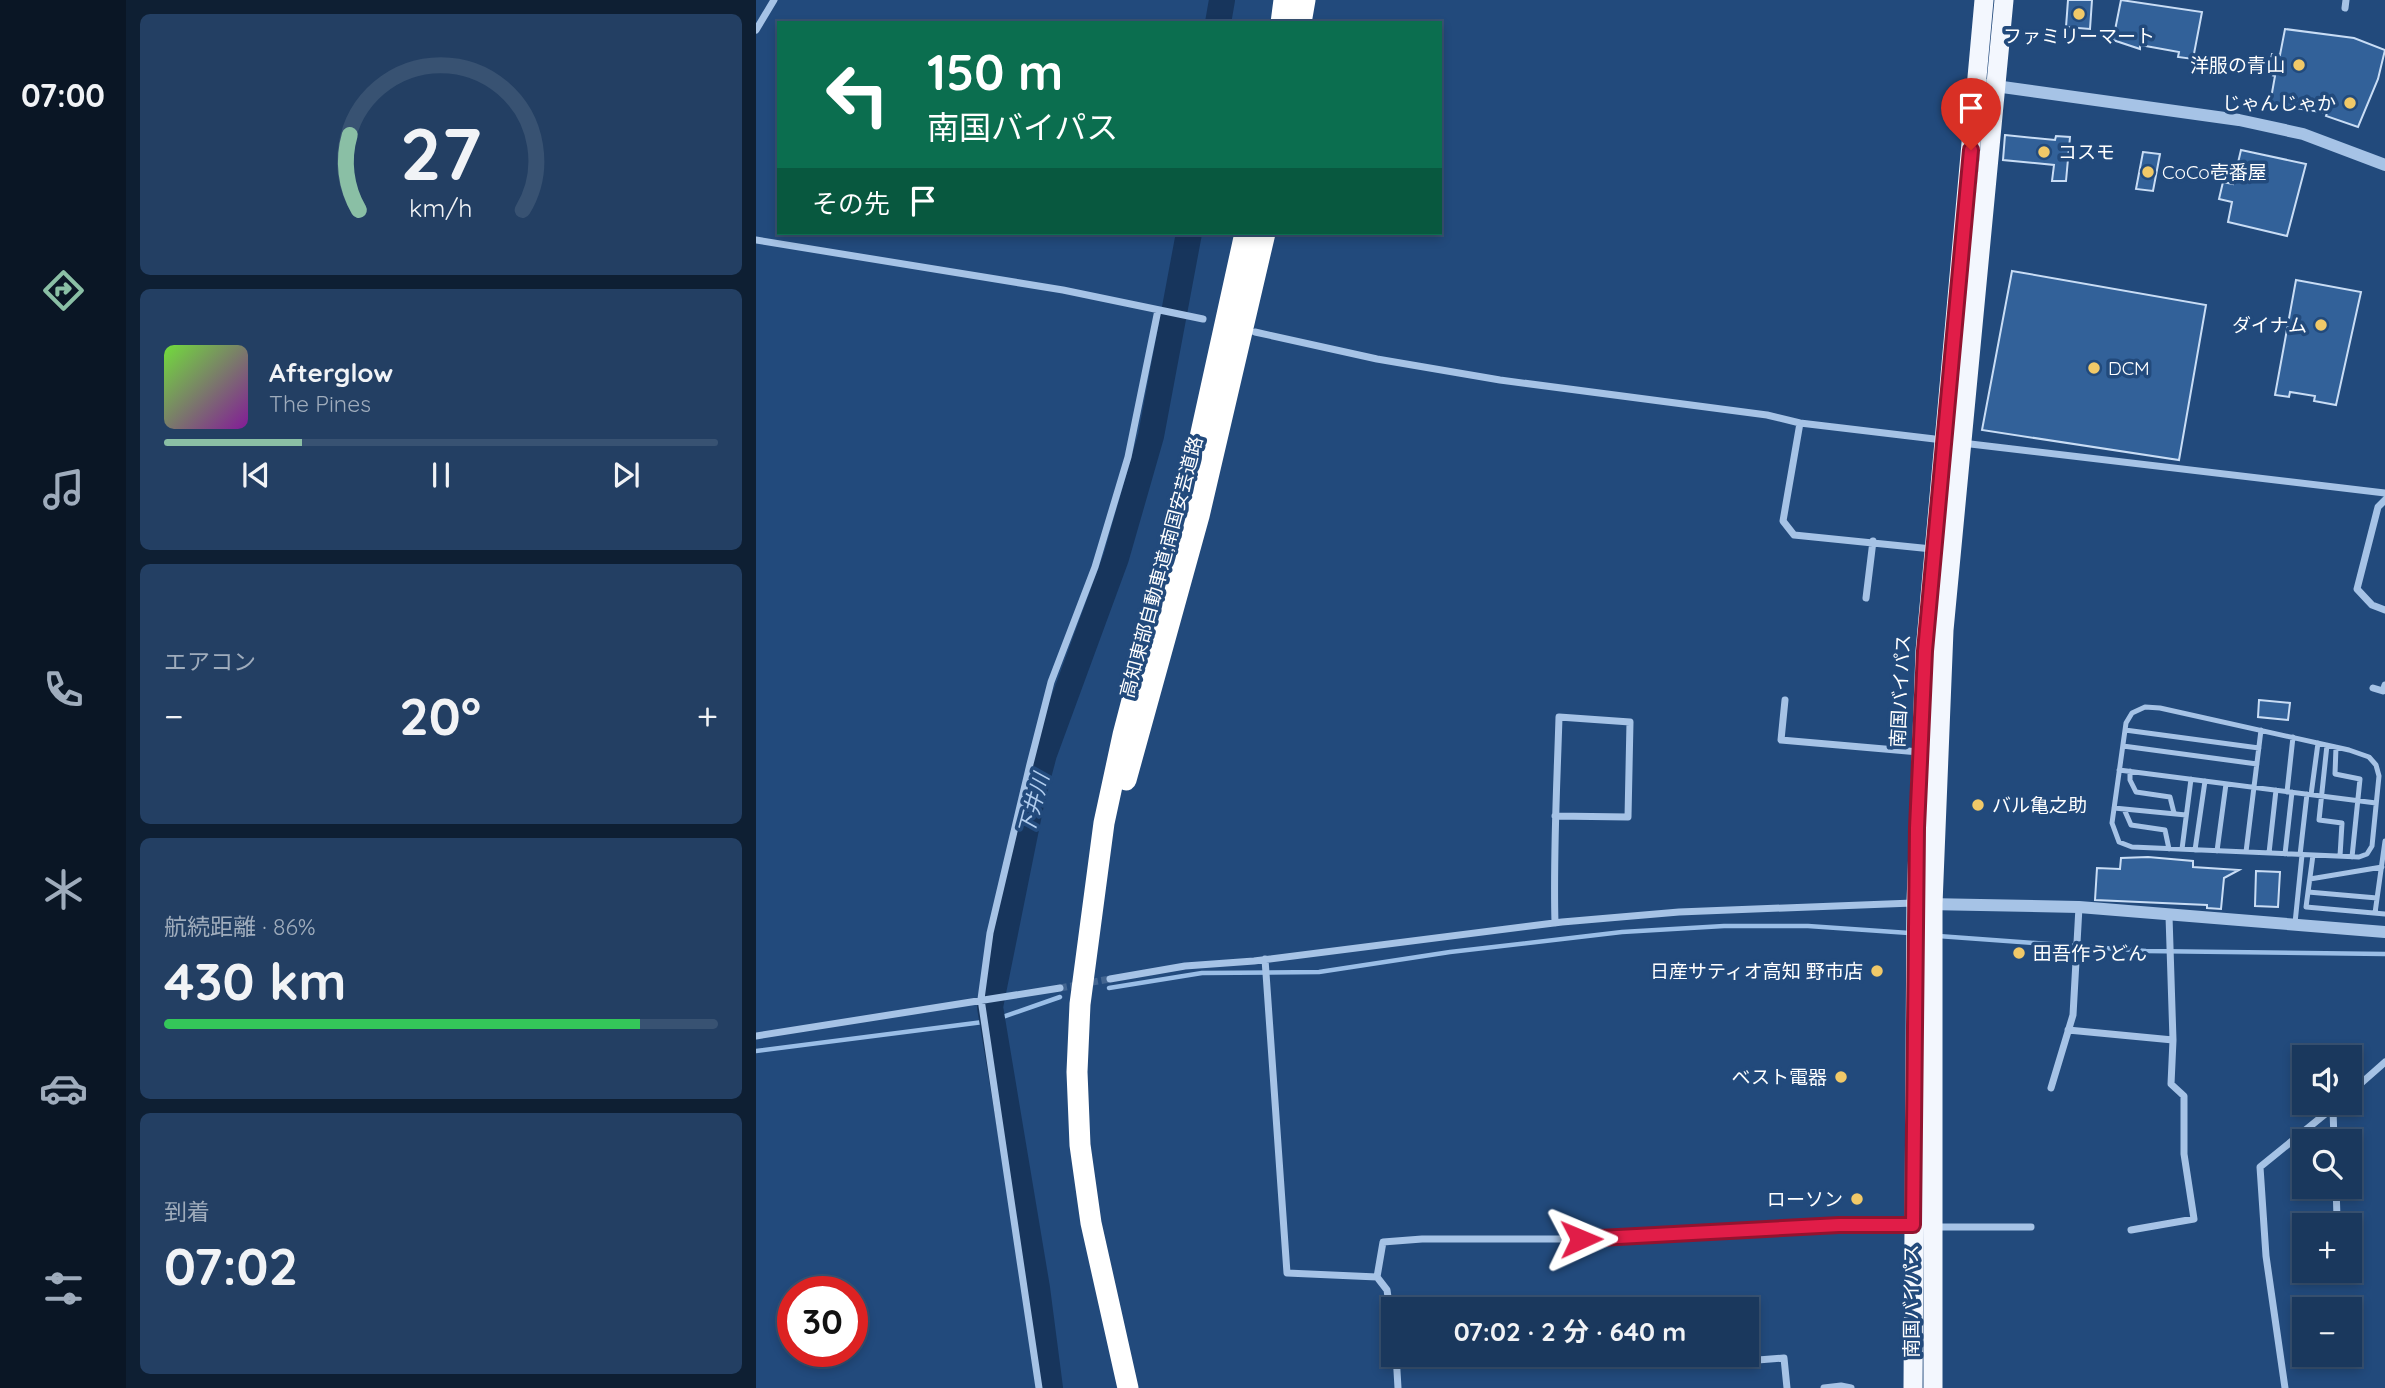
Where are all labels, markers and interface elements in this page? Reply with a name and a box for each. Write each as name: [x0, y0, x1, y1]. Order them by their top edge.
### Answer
marker: ファミリーマート: [2071, 6, 2087, 22]
place label: ファミリーマート: [2003, 24, 2155, 48]
text: 150 m: [927, 41, 1063, 102]
icon: left: [812, 49, 903, 140]
place label: 洋服の青山: [2190, 53, 2285, 77]
marker: 洋服の青山: [2291, 57, 2307, 73]
text: 07:00: [21, 75, 105, 115]
pin: [1941, 78, 2001, 150]
icon: arrive: [1952, 89, 1990, 127]
place label: じゃんじゃか: [2222, 91, 2336, 115]
marker: じゃんじゃか: [2342, 95, 2358, 111]
text: 南国バイパス: [927, 107, 1118, 147]
text: 27: [400, 108, 482, 199]
place label: コスモ: [2058, 140, 2115, 164]
marker: コスモ: [2036, 144, 2052, 160]
place label: CoCo壱番屋: [2162, 160, 2267, 184]
marker: CoCo壱番屋: [2140, 164, 2156, 180]
icon: arrive: [904, 182, 942, 220]
text: その先: [812, 187, 890, 220]
text: km/h: [409, 192, 473, 223]
icon: directions: [39, 266, 88, 315]
place label: ダイナム: [2232, 313, 2307, 337]
marker: ダイナム: [2313, 317, 2329, 333]
text: Afterglow: [269, 356, 393, 389]
place label: DCM: [2108, 356, 2150, 380]
marker: DCM: [2086, 360, 2102, 376]
text: The Pines: [269, 389, 371, 418]
street label: 高知東部自動車道;南国安芸道路: [1114, 434, 1208, 700]
icon: previous: [237, 456, 275, 494]
icon: pause: [422, 456, 460, 494]
icon: next: [607, 456, 645, 494]
icon: music: [39, 465, 88, 514]
street label: 南国バイパス: [1885, 634, 1915, 748]
text: エアコン: [164, 647, 256, 676]
icon: phone: [39, 665, 88, 714]
text: 20°: [399, 683, 481, 748]
text: −: [164, 692, 184, 740]
text: +: [697, 692, 718, 740]
water label: 下井川: [1012, 768, 1054, 838]
place label: バル亀之助: [1992, 793, 2087, 817]
marker: バル亀之助: [1970, 797, 1986, 813]
icon: climate: [39, 865, 88, 914]
text: 航続距離 · 86%: [164, 912, 316, 941]
place label: 田吾作うどん: [2033, 941, 2147, 965]
marker: 田吾作うどん: [2011, 945, 2027, 961]
text: 430 km: [164, 948, 347, 1013]
place label: 日産サティオ高知 野市店: [1650, 959, 1863, 983]
marker: 日産サティオ高知 野市店: [1869, 963, 1885, 979]
map controls: [2292, 1045, 2362, 1367]
button: sound: [2292, 1045, 2362, 1115]
icon: car: [39, 1064, 88, 1113]
place label: ベスト電器: [1732, 1065, 1827, 1089]
marker: ベスト電器: [1833, 1069, 1849, 1085]
button: search: [2292, 1129, 2362, 1199]
place label: ローソン: [1767, 1187, 1843, 1211]
marker: ローソン: [1849, 1191, 1865, 1207]
text: 到着: [164, 1197, 210, 1226]
position arrow: [1544, 1202, 1618, 1276]
button: +: [2292, 1213, 2362, 1283]
text: 07:02: [164, 1233, 298, 1298]
street label: 南国バイパス: [1899, 1244, 1923, 1358]
icon: filters: [39, 1264, 88, 1313]
speed limit sign: 30: [777, 1276, 868, 1367]
button: −: [2292, 1297, 2362, 1367]
text: 07:02 · 2 分 · 640 m: [1454, 1315, 1686, 1348]

